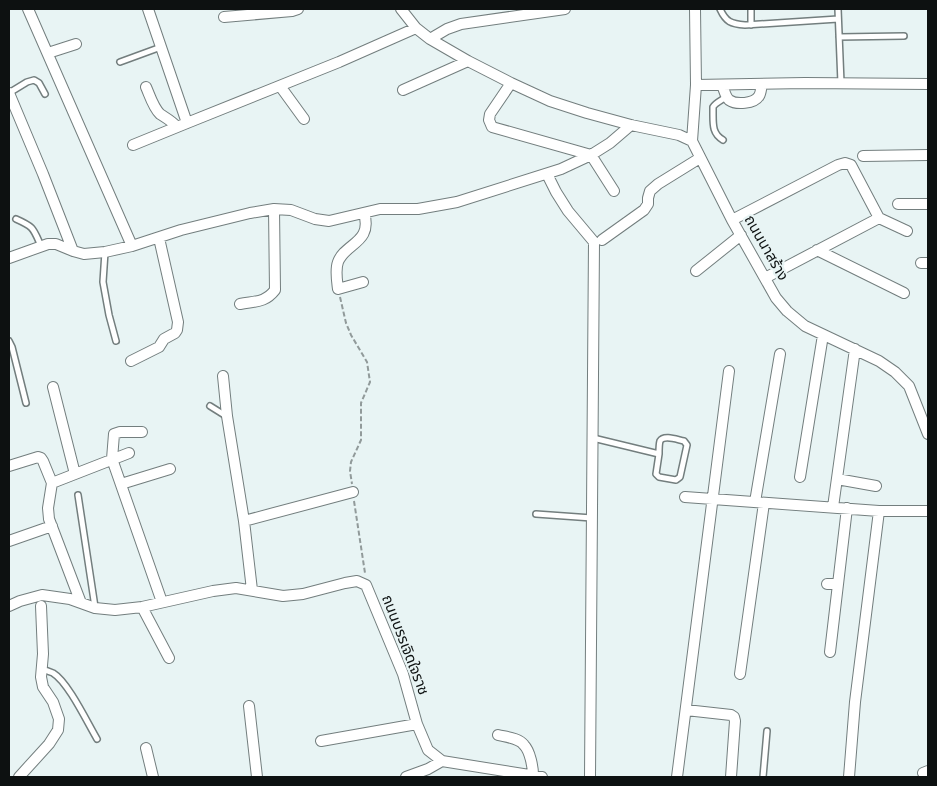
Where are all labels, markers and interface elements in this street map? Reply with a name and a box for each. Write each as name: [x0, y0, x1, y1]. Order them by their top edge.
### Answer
street label: ถนนนาสร้าง: [741, 212, 792, 283]
street label: ถนนบรรเจิดใจราช: [379, 593, 432, 697]

